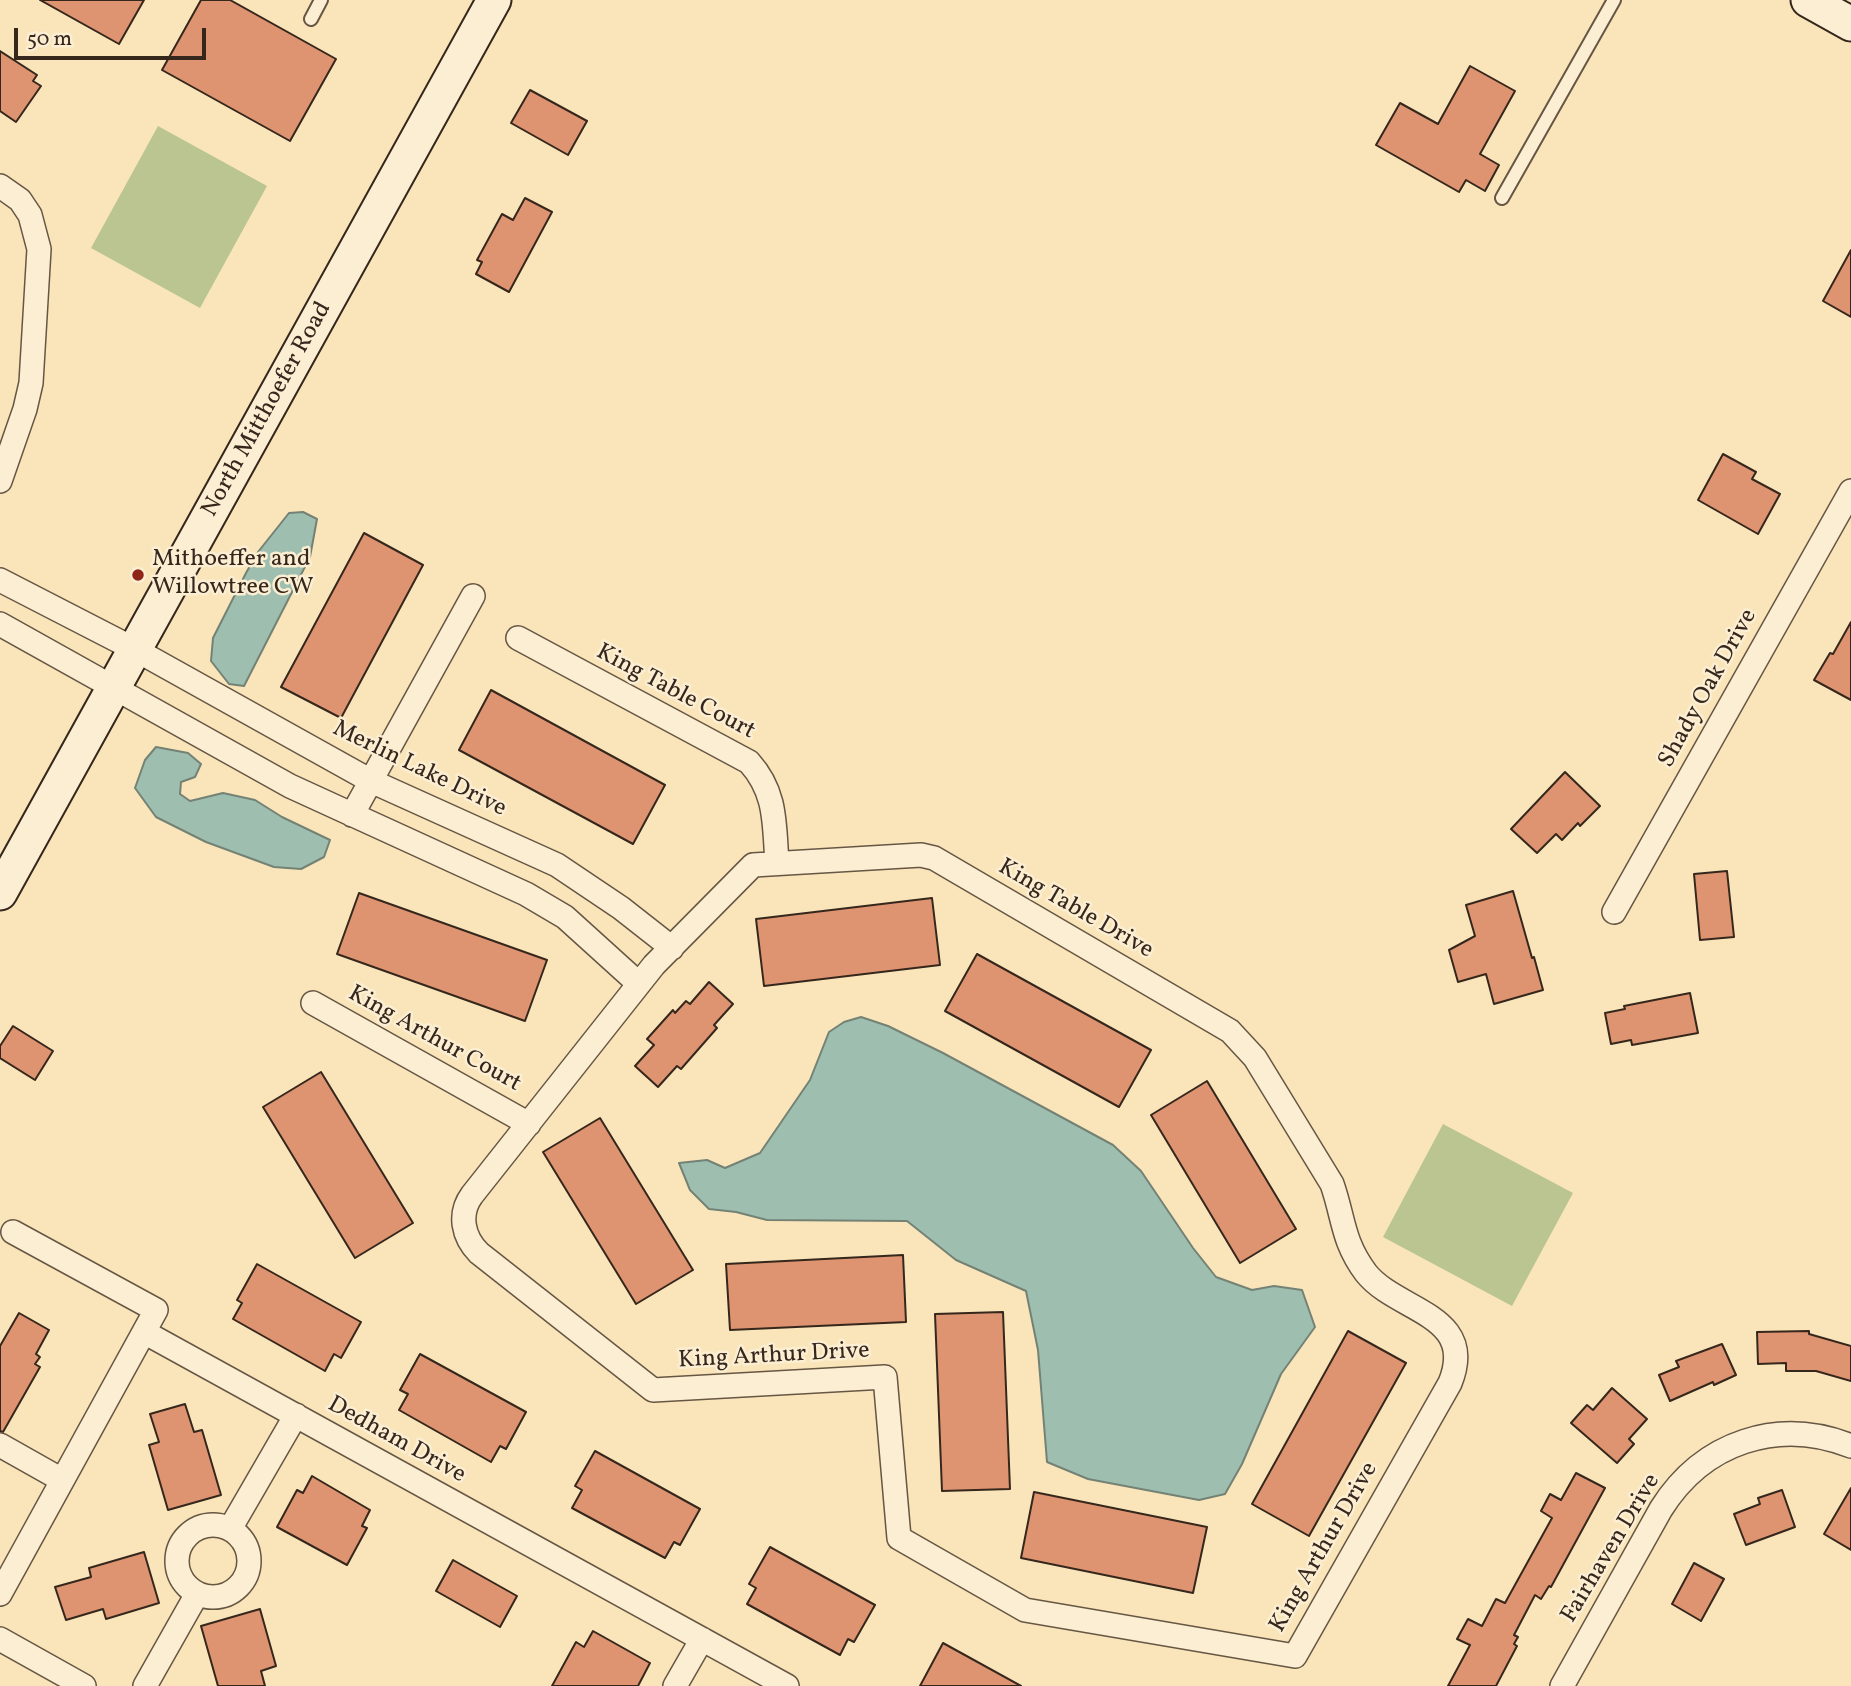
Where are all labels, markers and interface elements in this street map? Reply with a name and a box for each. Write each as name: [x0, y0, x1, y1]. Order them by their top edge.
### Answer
scale bar: [18, 14, 210, 58]
text: 50 m: [27, 25, 72, 54]
street label: North Mitthoefer Road: [197, 297, 339, 523]
place label: Mithoeffer and Willowtree CW: [152, 547, 314, 603]
marker: Mithoeffer and Willowtree CW: [130, 567, 146, 583]
street label: Shady Oak Drive: [1654, 605, 1764, 773]
street label: King Table Court: [590, 639, 760, 747]
street label: Merlin Lake Drive: [327, 715, 511, 825]
street label: King Table Drive: [992, 854, 1158, 966]
street label: King Arthur Court: [342, 981, 526, 1099]
street label: King Arthur Drive: [678, 1338, 870, 1376]
street label: Dedham Drive: [322, 1391, 470, 1491]
street label: King Arthur Drive: [1265, 1458, 1385, 1638]
street label: Fairhaven Drive: [1556, 1469, 1668, 1629]

